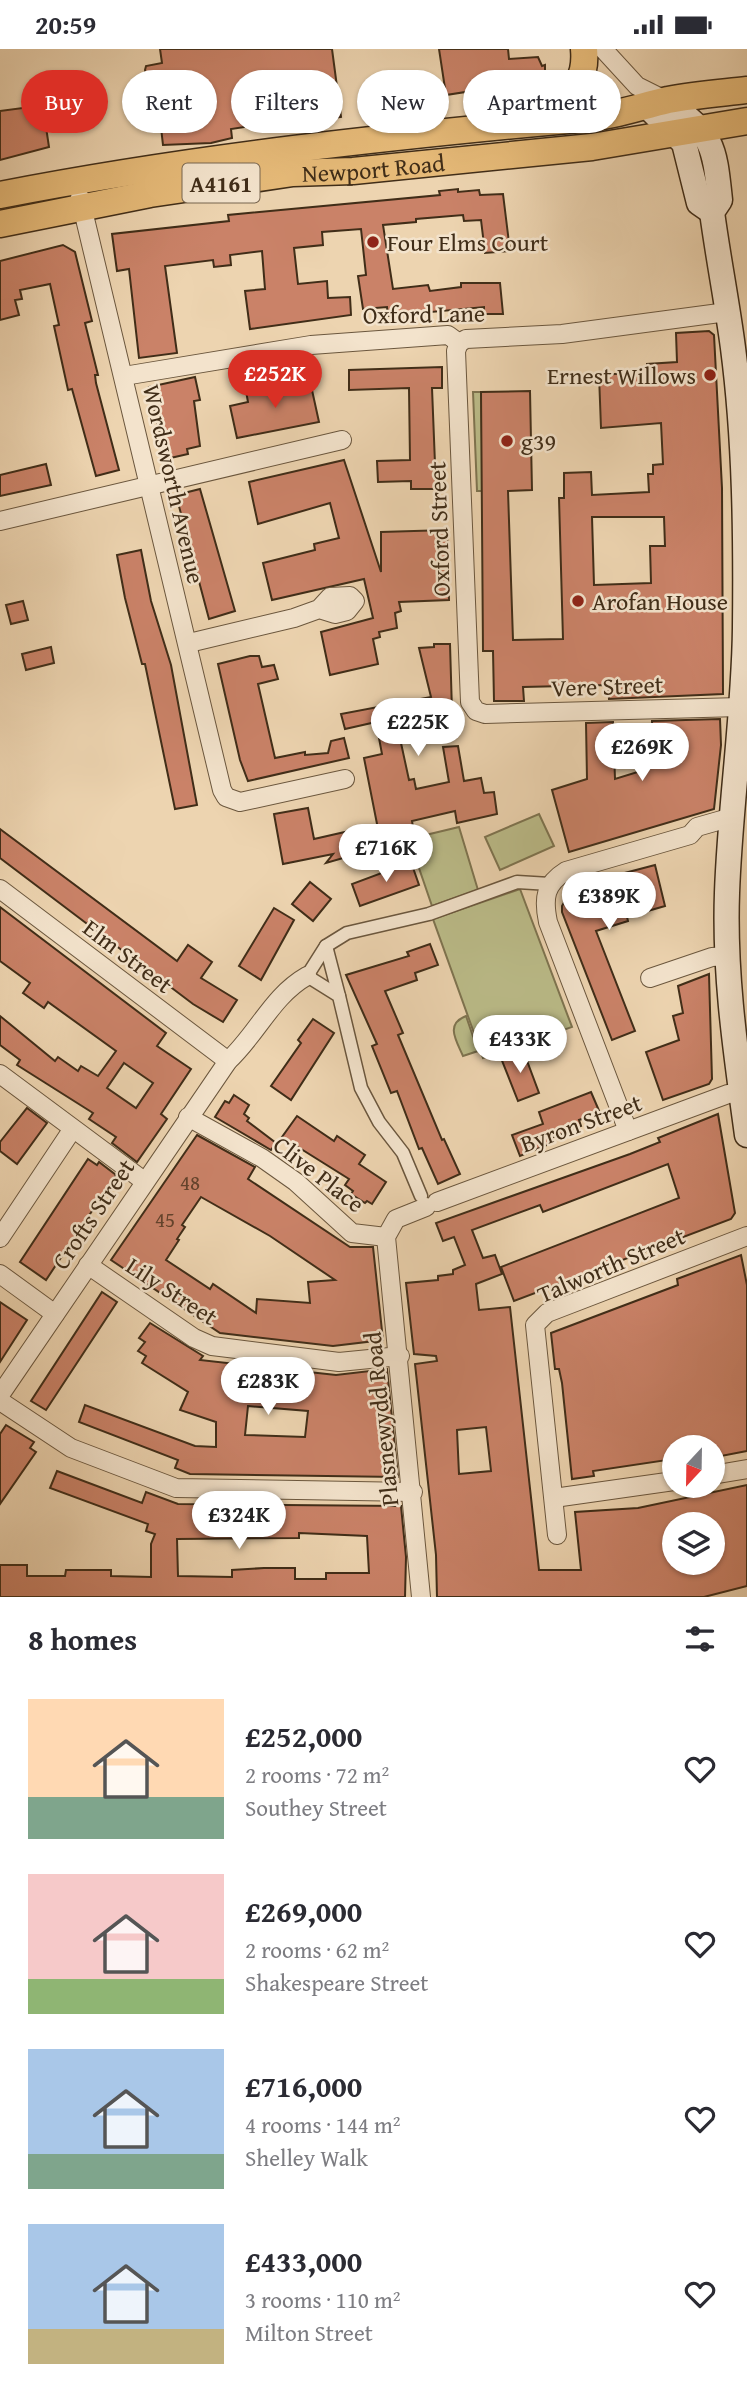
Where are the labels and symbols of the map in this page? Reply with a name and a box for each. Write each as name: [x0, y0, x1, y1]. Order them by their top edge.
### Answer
street label: Newport Road: [301, 144, 446, 190]
road number: A4161: [182, 163, 260, 203]
place label: Four Elms Court: [387, 225, 549, 260]
marker: Four Elms Court: [365, 234, 381, 250]
street label: Oxford Lane: [363, 295, 485, 333]
pin: £252K: [226, 351, 324, 410]
place label: Ernest Willows: [547, 358, 696, 393]
marker: Ernest Willows: [702, 367, 718, 383]
street label: Wordsworth Avenue: [134, 381, 214, 587]
place label: g39: [521, 424, 556, 459]
marker: g39: [499, 433, 515, 449]
street label: Oxford Street: [419, 460, 459, 597]
place label: Arofan House: [592, 584, 728, 619]
marker: Arofan House: [570, 593, 586, 609]
street label: Vere Street: [550, 667, 664, 705]
pin: £225K: [369, 699, 467, 758]
pin: £269K: [593, 723, 691, 783]
pin: £716K: [337, 825, 435, 884]
pin: £389K: [560, 873, 658, 932]
street label: Elm Street: [76, 911, 181, 1002]
pin: £433K: [471, 1016, 569, 1075]
street label: Byron Street: [515, 1085, 647, 1161]
street label: Clive Place: [266, 1127, 372, 1221]
street label: Crofts Street: [43, 1151, 143, 1276]
house number: 48: [180, 1167, 200, 1198]
house number: 45: [155, 1204, 175, 1235]
street label: Talworth Street: [532, 1218, 691, 1312]
street label: Lily Street: [119, 1248, 225, 1334]
street label: Plasnewydd Road: [354, 1330, 408, 1508]
pin: £283K: [219, 1357, 317, 1417]
north arrow: [662, 1435, 724, 1498]
pin: £324K: [190, 1491, 288, 1551]

